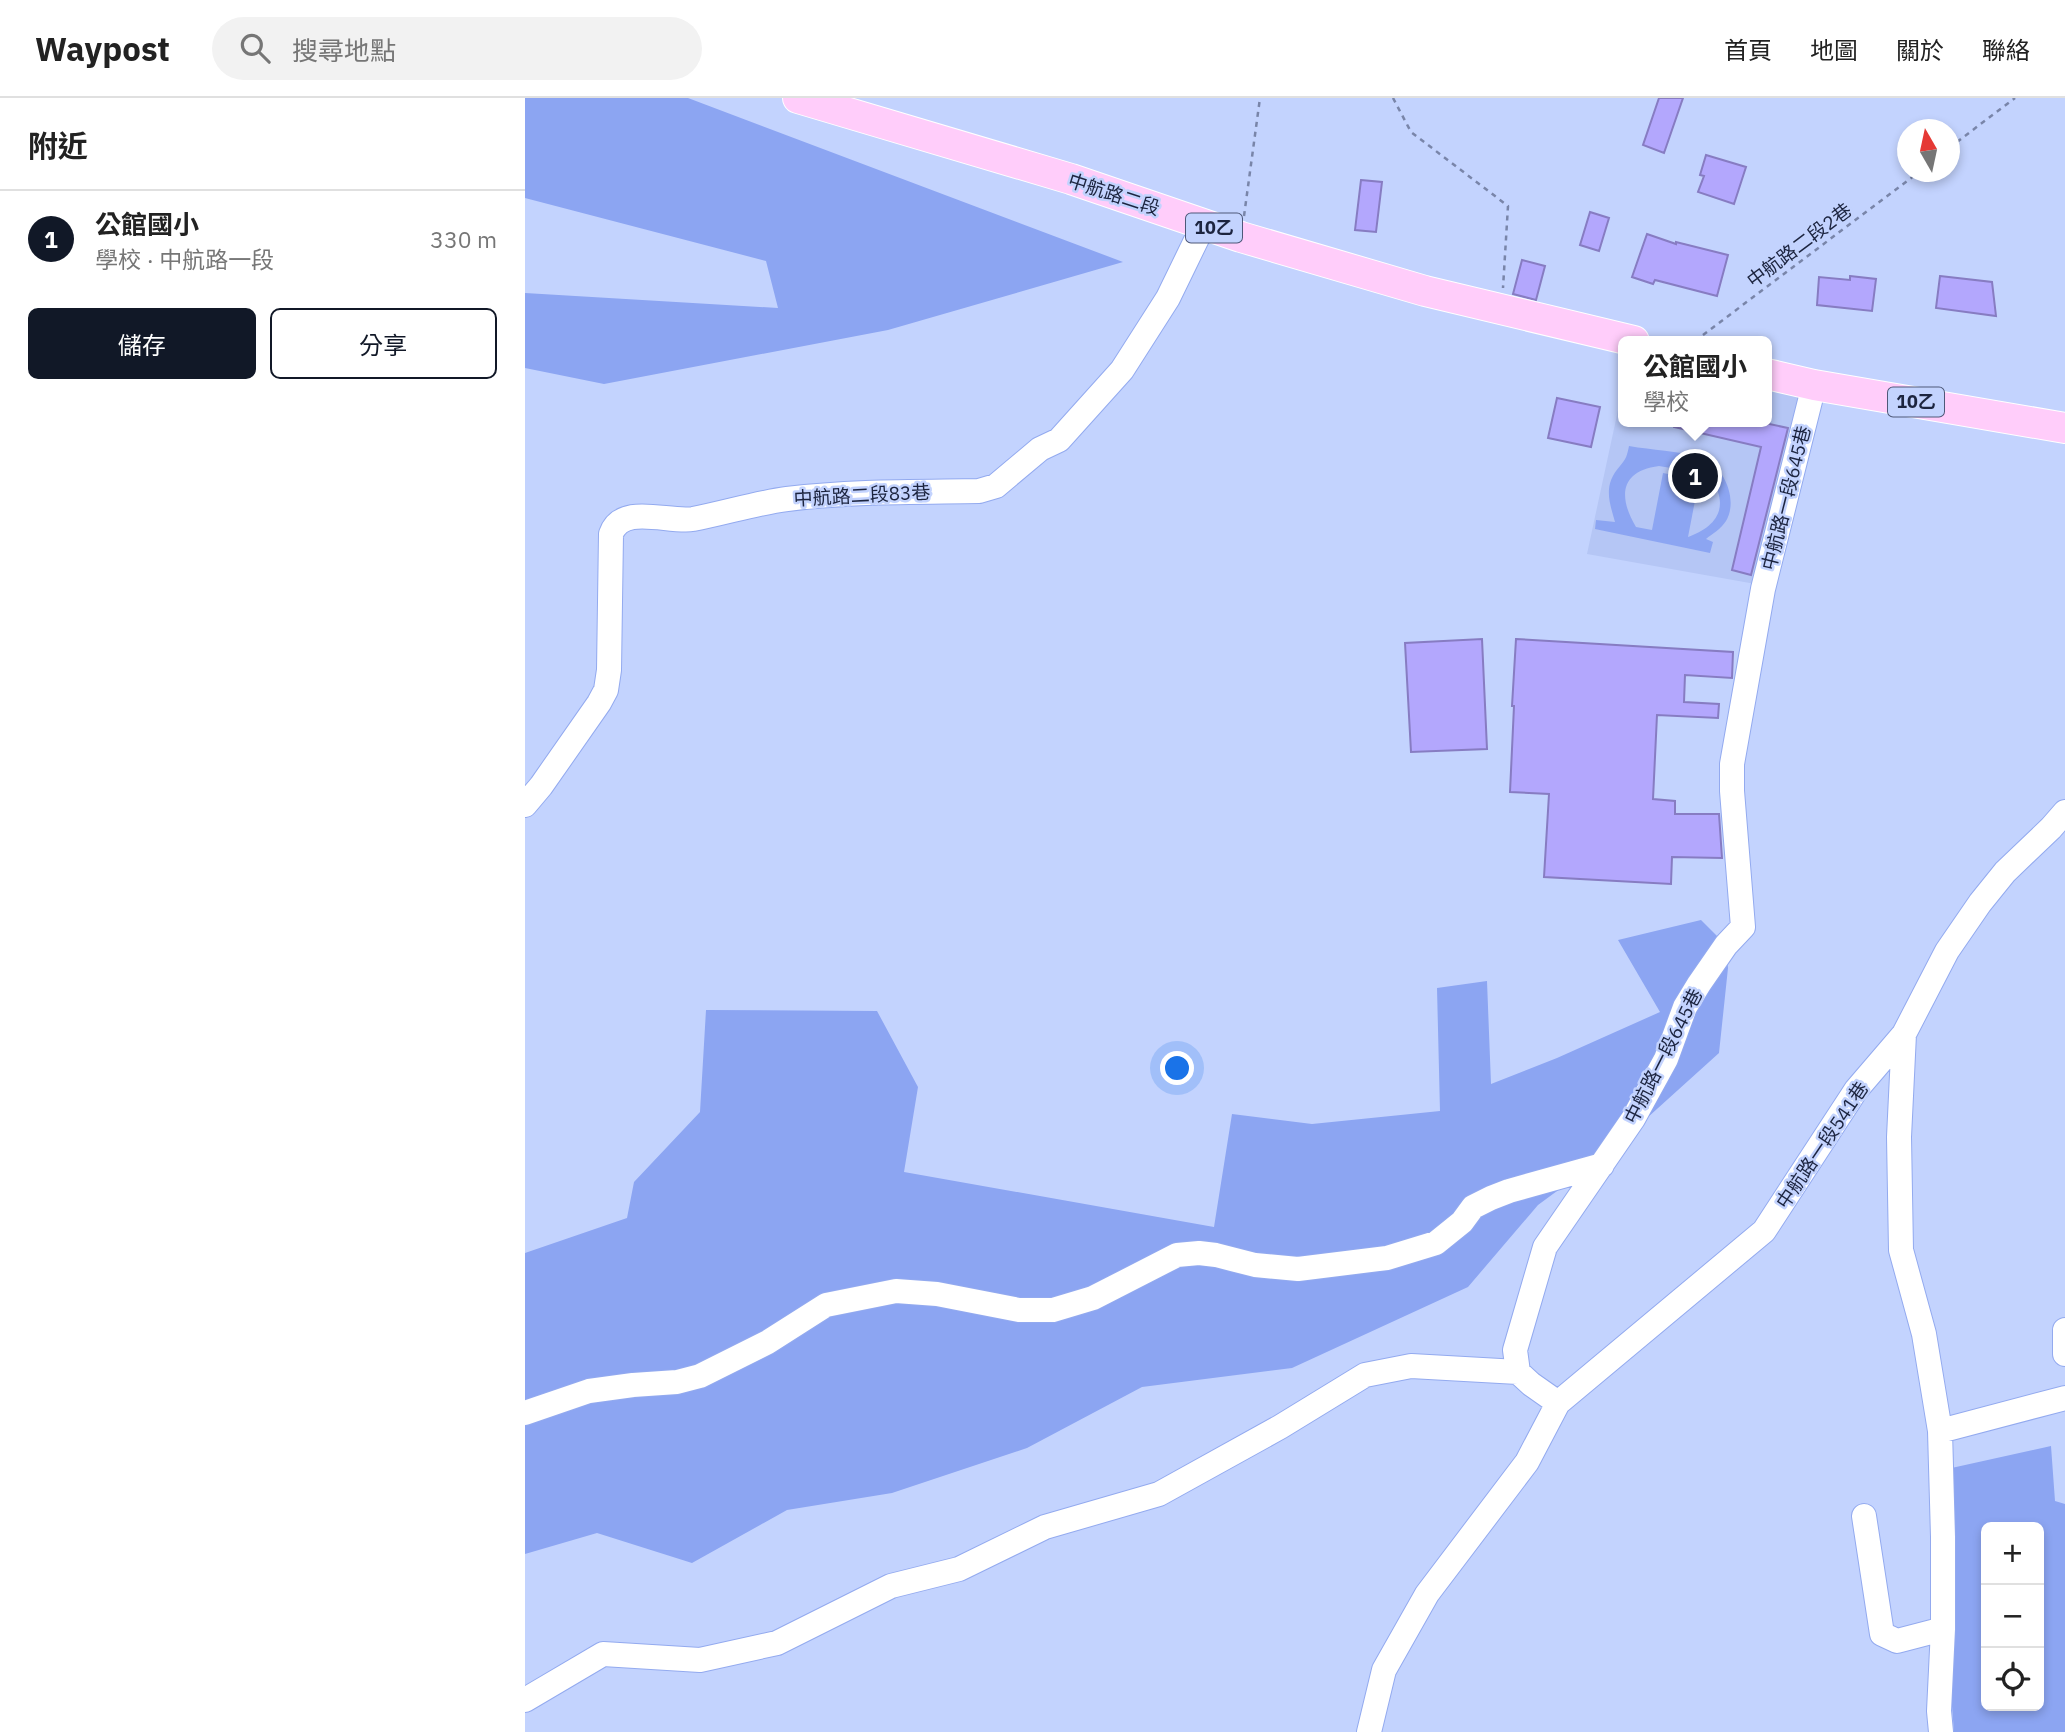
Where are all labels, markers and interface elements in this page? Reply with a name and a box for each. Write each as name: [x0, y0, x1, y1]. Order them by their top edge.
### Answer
search box: [212, 17, 702, 80]
text: Waypost: [35, 27, 170, 70]
icon: search: [236, 29, 274, 67]
text: 搜尋地點: [292, 33, 396, 67]
text: 首頁: [1724, 34, 1772, 66]
text: 地圖: [1810, 34, 1858, 66]
text: 關於: [1896, 34, 1944, 66]
text: 聯絡: [1982, 34, 2030, 66]
north arrow: [1897, 119, 1960, 182]
text: 附近: [28, 126, 88, 165]
street label: 中航路二段: [1065, 168, 1163, 220]
street label: 中航路二段2巷: [1742, 198, 1856, 292]
text: 公館國小: [95, 207, 199, 241]
road number: 10乙: [1186, 214, 1242, 243]
text: 1: [44, 224, 58, 254]
text: 330 m: [430, 224, 497, 254]
text: 學校 · 中航路一段: [95, 244, 274, 274]
button: 儲存: [28, 308, 256, 379]
button: 分享: [270, 308, 497, 379]
popup: [1618, 336, 1772, 427]
text: 公館國小: [1643, 349, 1747, 383]
text: 學校: [1643, 386, 1689, 416]
road number: 10乙: [1888, 388, 1944, 416]
street label: 中航路一段645巷: [1756, 423, 1816, 573]
pin: 1: [1672, 450, 1718, 502]
street label: 中航路二段83巷: [793, 479, 931, 511]
street label: 中航路一段645巷: [1619, 985, 1707, 1127]
your location: [1160, 1051, 1194, 1085]
street label: 中航路一段541巷: [1771, 1077, 1873, 1213]
map controls: [1981, 1522, 2044, 1711]
button: +: [1981, 1522, 2044, 1585]
button: −: [1981, 1585, 2044, 1648]
button: locate: [1981, 1648, 2044, 1711]

